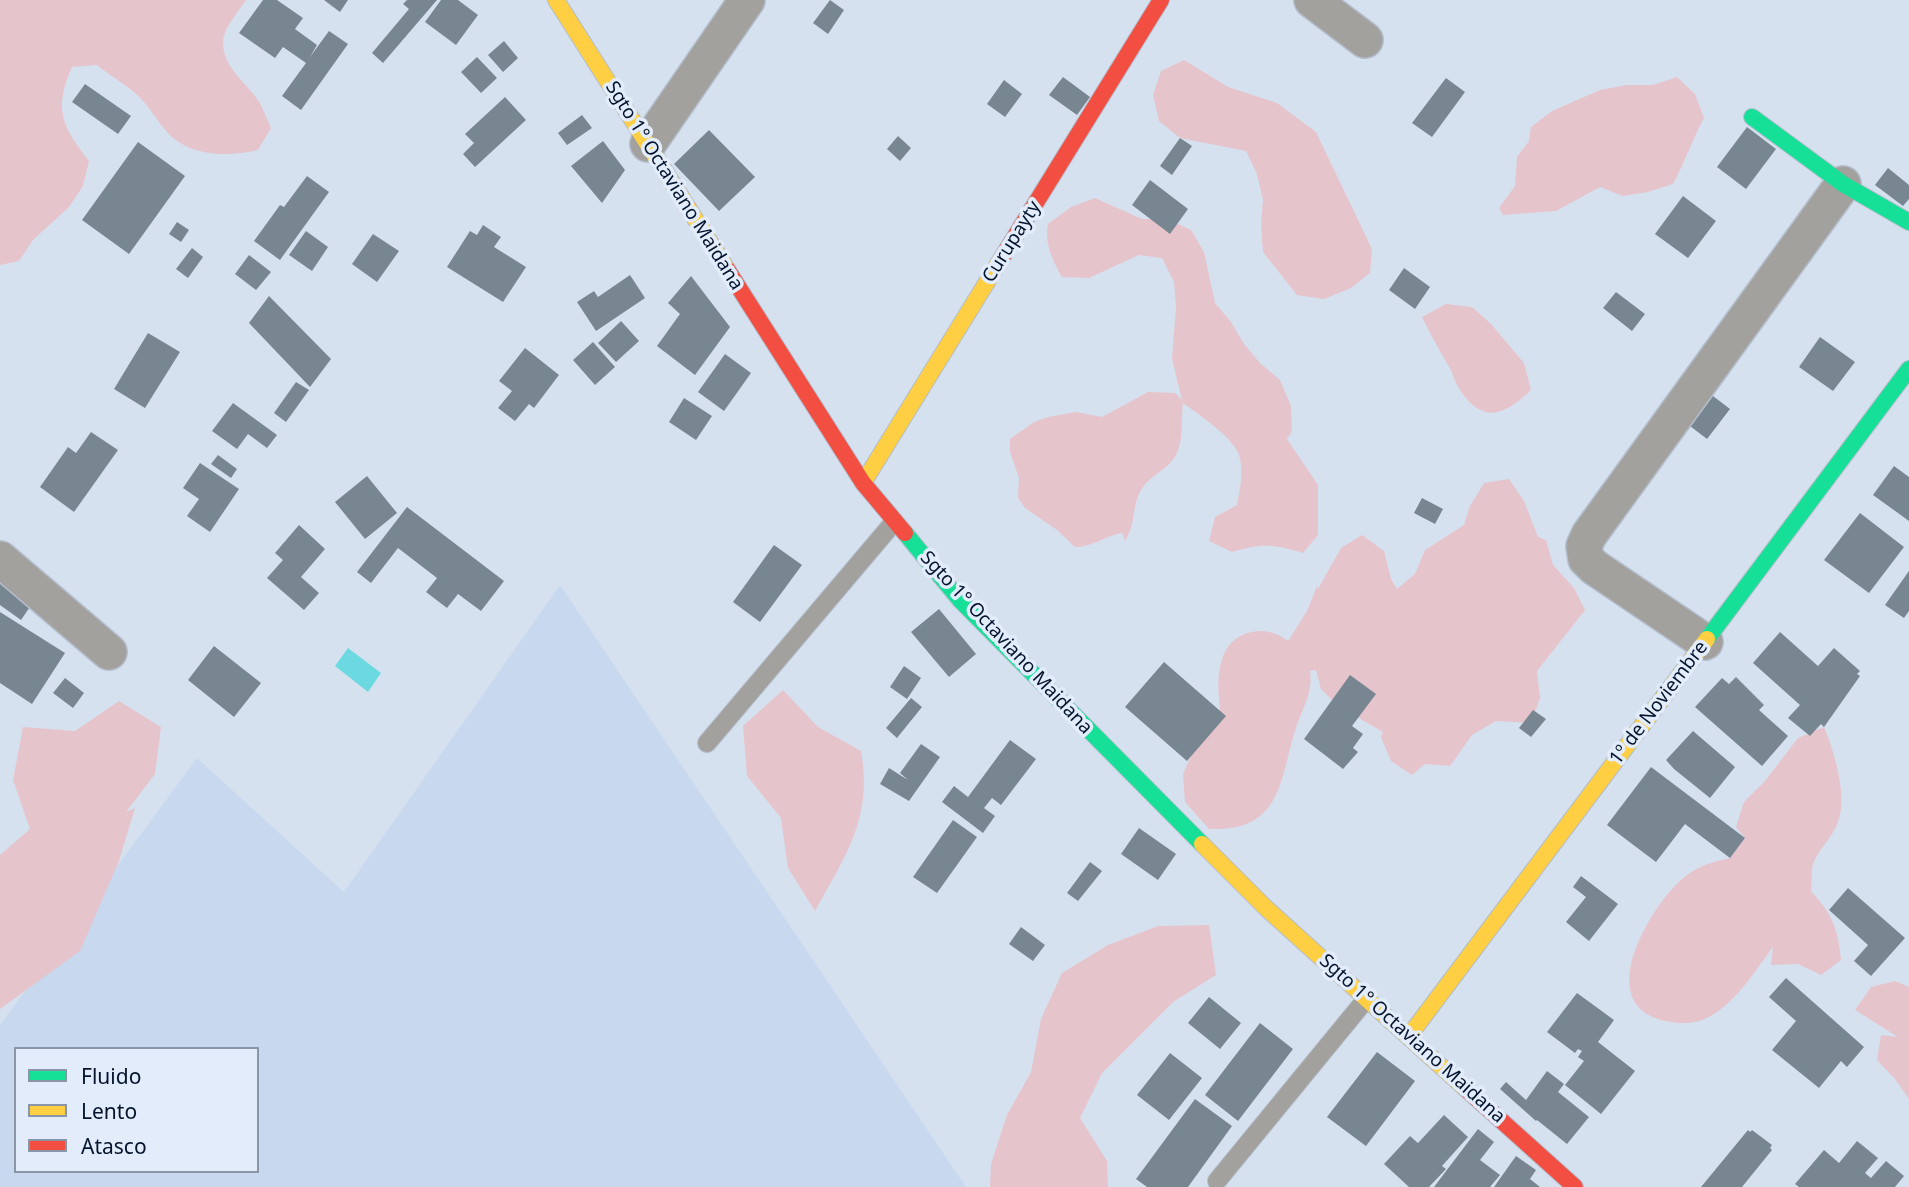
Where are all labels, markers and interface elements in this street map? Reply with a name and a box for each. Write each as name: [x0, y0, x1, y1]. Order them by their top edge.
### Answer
street label: Sgto 1° Octaviano Maidana: [600, 77, 748, 295]
street label: Curupayty: [978, 197, 1046, 287]
street label: Sgto 1° Octaviano Maidana: [915, 547, 1097, 739]
street label: 1º de Noviembre: [1605, 637, 1713, 769]
street label: Sgto 1° Octaviano Maidana: [1315, 950, 1509, 1128]
legend: [14, 1047, 259, 1173]
text: Fluido: [81, 1062, 141, 1090]
text: Lento: [81, 1097, 137, 1125]
text: Atasco: [81, 1132, 147, 1160]

